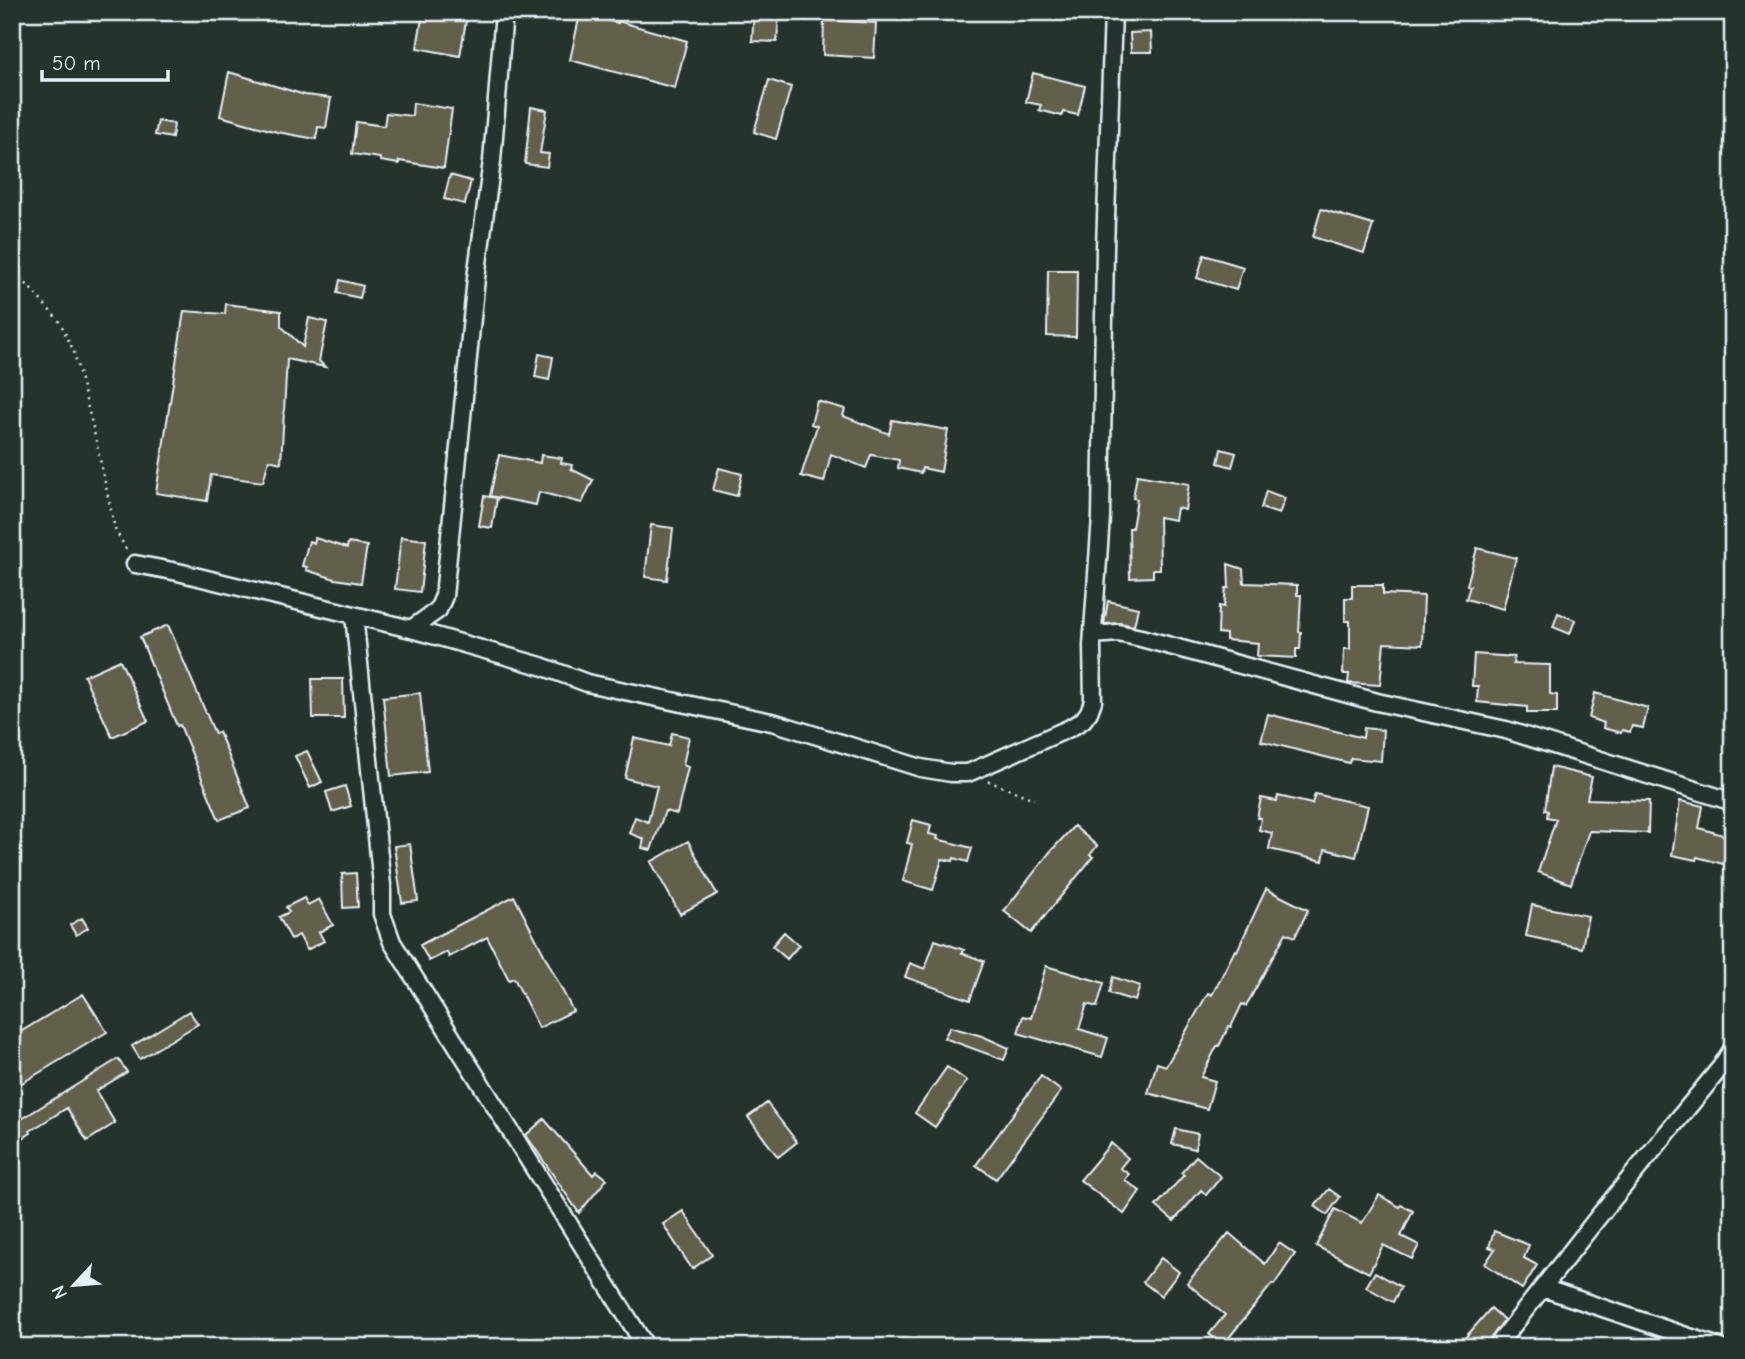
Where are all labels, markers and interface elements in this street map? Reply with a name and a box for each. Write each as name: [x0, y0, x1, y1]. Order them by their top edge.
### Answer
scale bar: [42, 38, 168, 82]
text: 50 m: [52, 51, 101, 75]
north arrow: [38, 1250, 108, 1320]
text: N: [47, 1282, 72, 1302]

